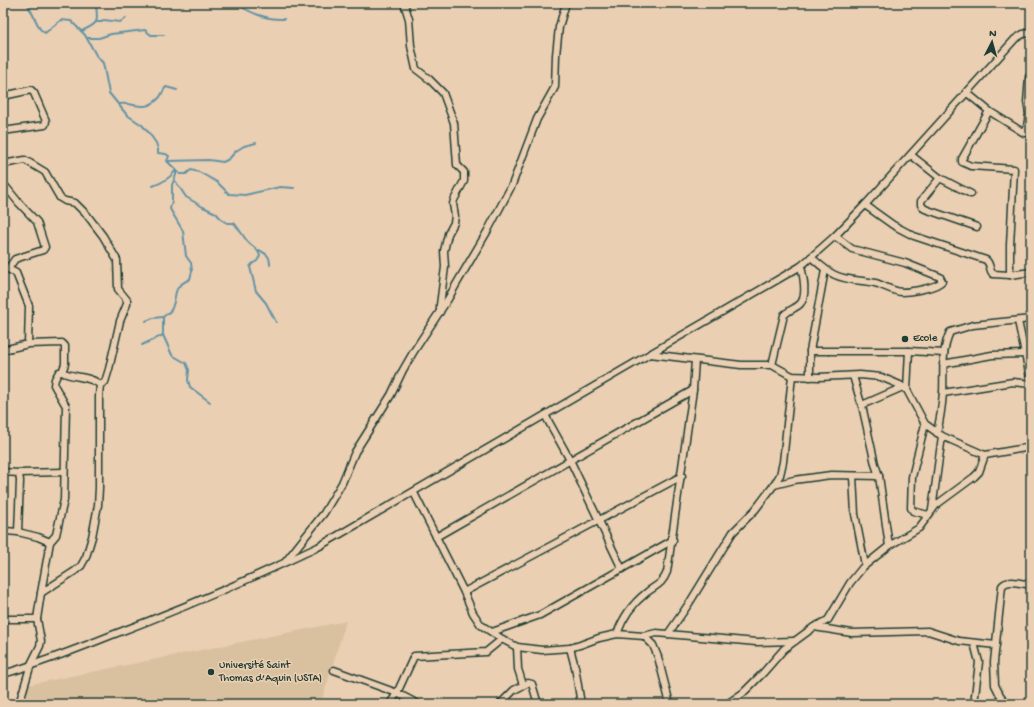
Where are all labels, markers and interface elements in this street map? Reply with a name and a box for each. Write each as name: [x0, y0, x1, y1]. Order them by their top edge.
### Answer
north arrow: [972, 22, 1012, 62]
text: N: [989, 28, 997, 40]
place label: Ecole: [913, 333, 938, 345]
marker: Ecole: [900, 334, 910, 344]
place label: Université Saint Thomas d’Aquin (USTA): [218, 660, 322, 685]
marker: Université Saint Thomas d’Aquin (USTA): [206, 667, 216, 677]

